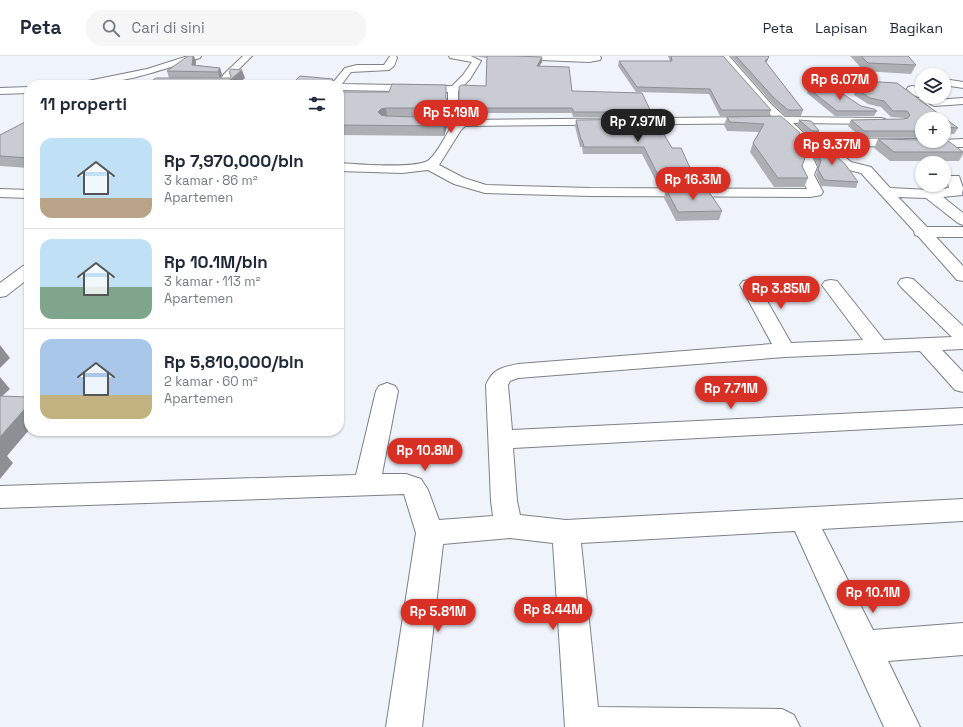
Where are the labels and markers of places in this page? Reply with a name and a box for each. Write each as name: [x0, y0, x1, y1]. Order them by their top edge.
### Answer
pin: Rp 6.07M: [799, 67, 881, 101]
pin: Rp 5.19M: [410, 100, 492, 134]
pin: Rp 7.97M: [597, 109, 679, 143]
pin: Rp 9.37M: [791, 132, 873, 166]
pin: Rp 16.3M: [652, 167, 734, 201]
pin: Rp 3.85M: [740, 276, 822, 310]
pin: Rp 7.71M: [690, 376, 772, 410]
pin: Rp 10.8M: [384, 438, 466, 472]
pin: Rp 10.1M: [832, 580, 914, 614]
pin: Rp 8.44M: [512, 597, 594, 631]
pin: Rp 5.81M: [397, 599, 479, 633]

